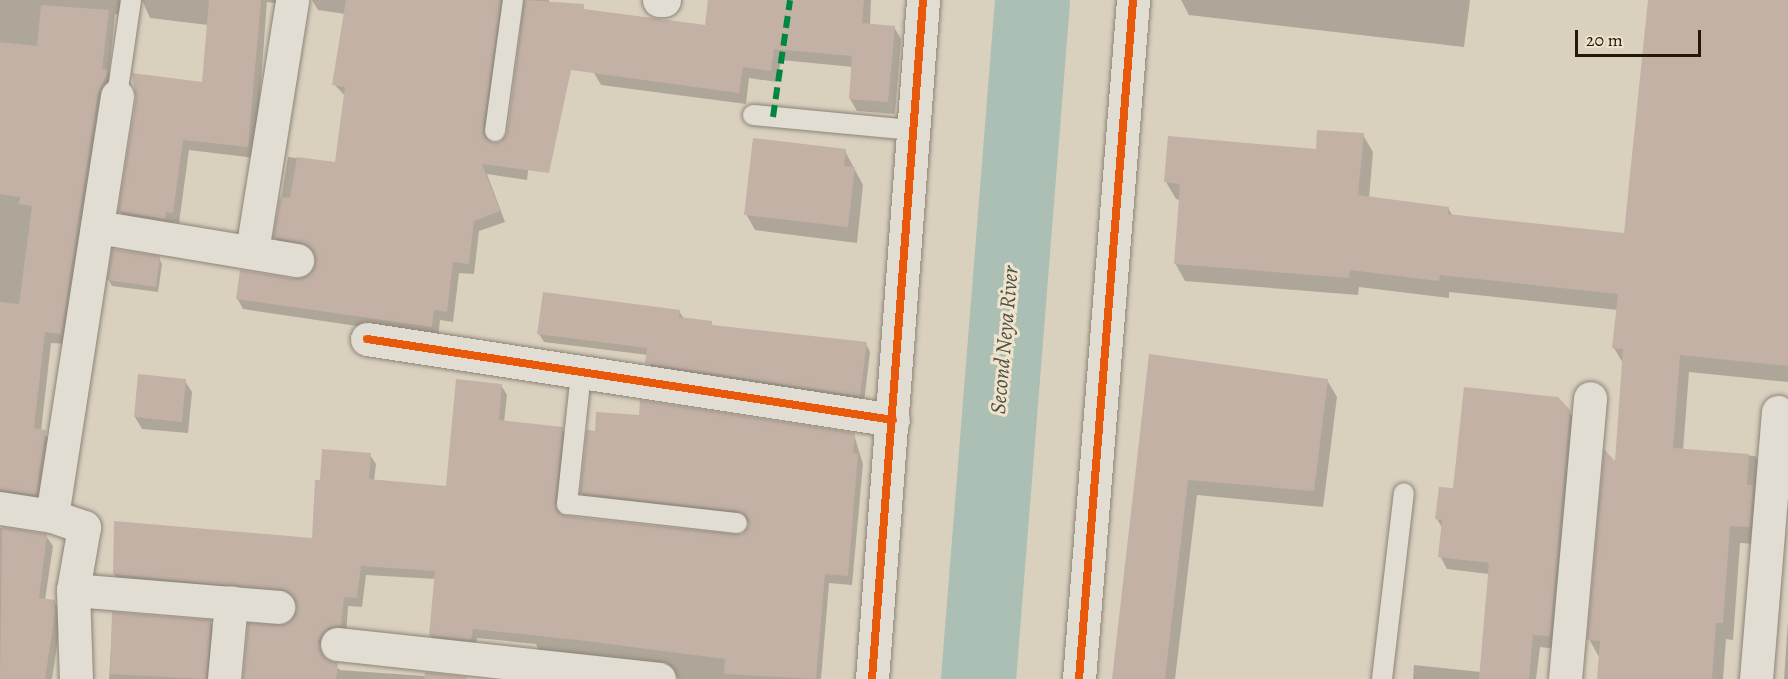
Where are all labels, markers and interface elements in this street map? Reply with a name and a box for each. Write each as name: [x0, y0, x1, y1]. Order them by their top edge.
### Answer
scale bar: [1578, 18, 1704, 56]
text: 20 m: [1586, 28, 1623, 52]
water label: Second Neya River: [985, 265, 1025, 415]

